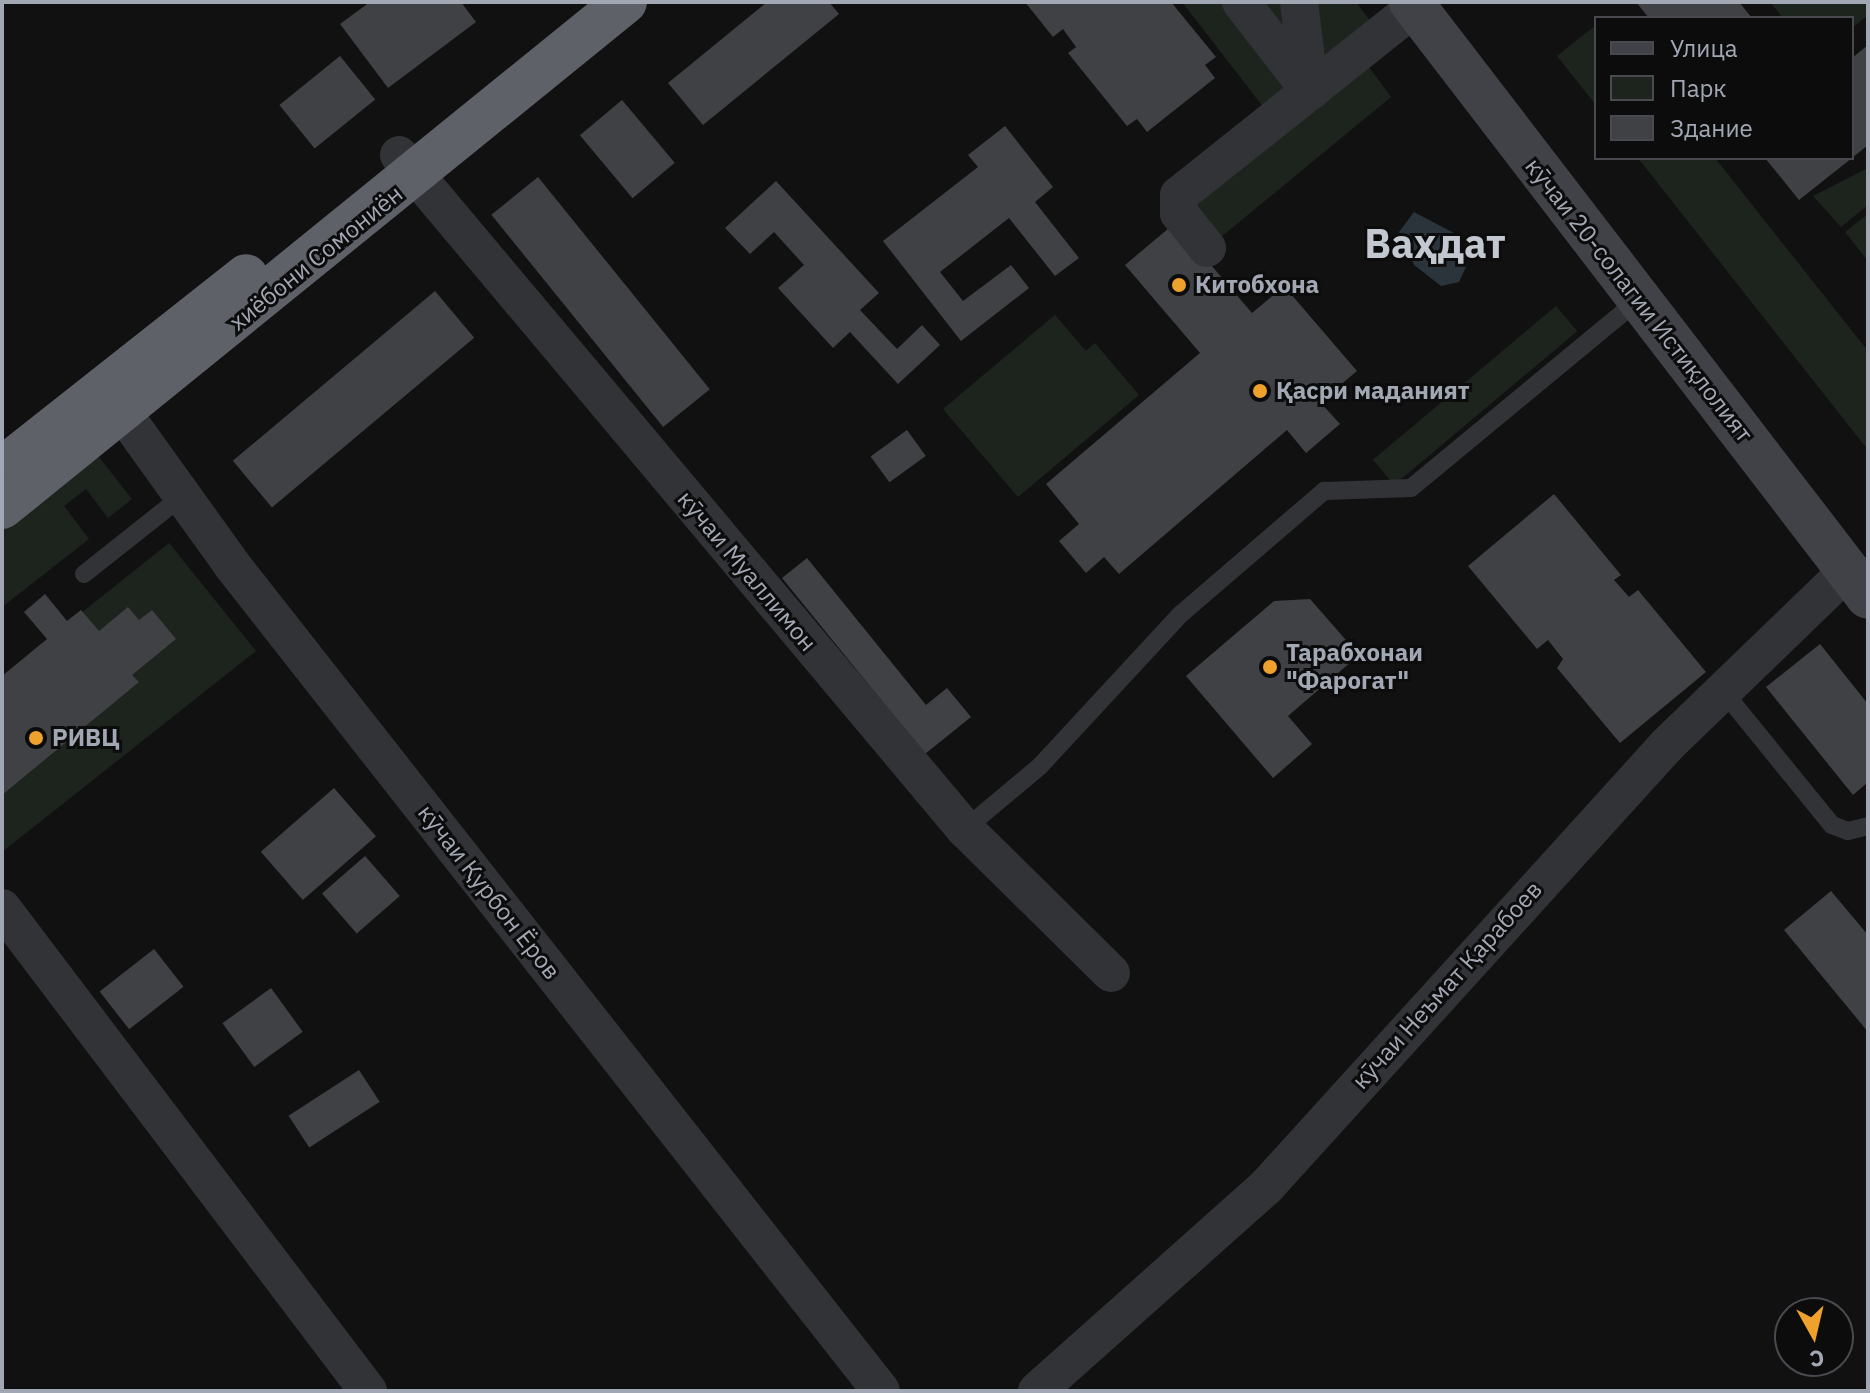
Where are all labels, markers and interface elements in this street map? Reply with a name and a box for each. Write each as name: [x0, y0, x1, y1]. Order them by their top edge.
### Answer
legend: [1594, 16, 1854, 160]
text: Улица: [1670, 32, 1738, 64]
text: Парк: [1670, 72, 1727, 104]
text: Здание: [1670, 112, 1753, 144]
street label: кӯчаи 20-солагии Истиқлолият: [1519, 152, 1759, 448]
street label: хиёбони Сомониён: [224, 179, 408, 337]
district label: Ваҳдат: [1364, 219, 1506, 267]
place label: Китобхона: [1195, 271, 1319, 299]
marker: Китобхона: [1170, 276, 1188, 294]
place label: Қасри маданият: [1276, 377, 1470, 405]
marker: Қасри маданият: [1251, 382, 1269, 400]
street label: кӯчаи Муаллимон: [672, 485, 822, 657]
place label: Тарабхонаи "Фарогат": [1286, 639, 1423, 695]
marker: Тарабхонаи "Фарогат": [1261, 658, 1279, 676]
place label: РИВЦ: [52, 724, 120, 752]
marker: РИВЦ: [27, 729, 45, 747]
street label: кӯчаи Қурбон Ёров: [412, 799, 566, 985]
street label: кӯчаи Неъмат Қарабоев: [1346, 875, 1548, 1095]
north arrow: [1774, 1297, 1854, 1377]
text: С: [1808, 1344, 1826, 1375]

